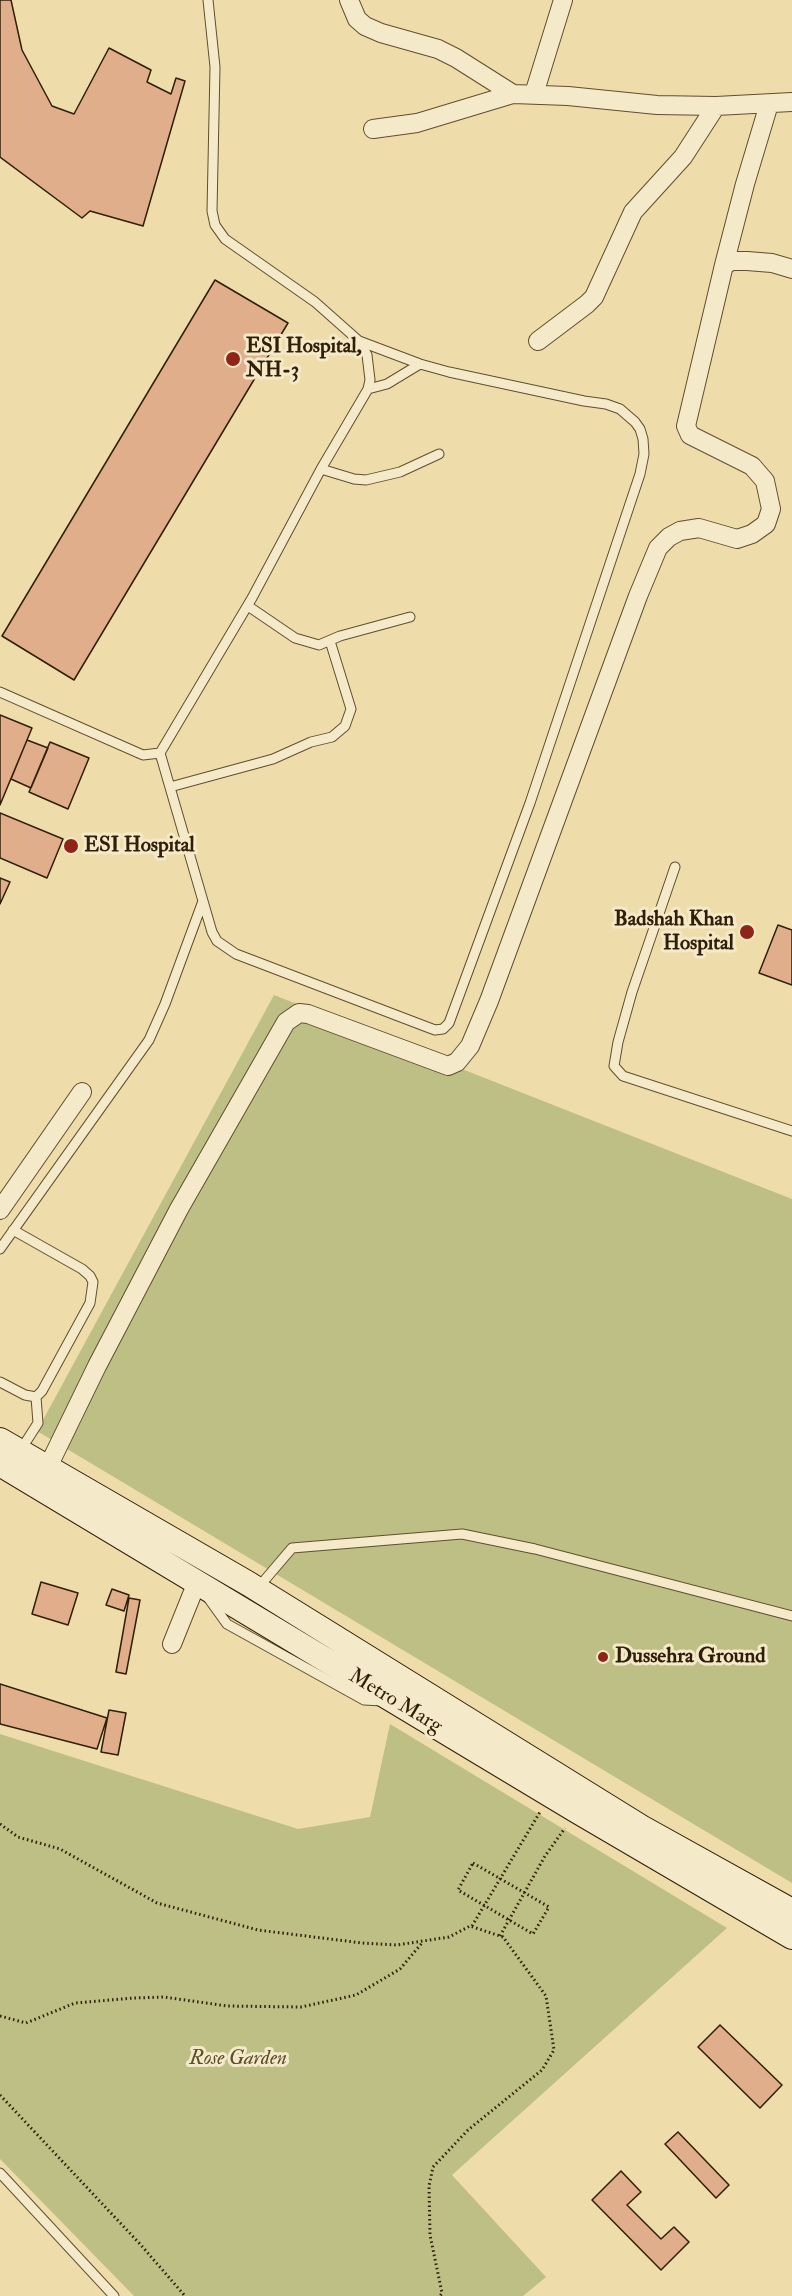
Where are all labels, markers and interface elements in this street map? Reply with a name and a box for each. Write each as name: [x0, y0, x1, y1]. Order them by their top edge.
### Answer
place label: ESI Hospital, NH-3: [246, 334, 362, 384]
marker: ESI Hospital, NH-3: [224, 350, 242, 368]
place label: ESI Hospital: [84, 833, 195, 859]
marker: ESI Hospital: [62, 837, 80, 855]
place label: Badshah Khan Hospital: [614, 907, 734, 957]
marker: Badshah Khan Hospital: [738, 923, 756, 941]
place label: Dussehra Ground: [615, 1644, 766, 1670]
marker: Dussehra Ground: [596, 1650, 610, 1664]
street label: Metro Marg: [344, 1664, 446, 1740]
park label: Rose Garden: [189, 2046, 287, 2072]

